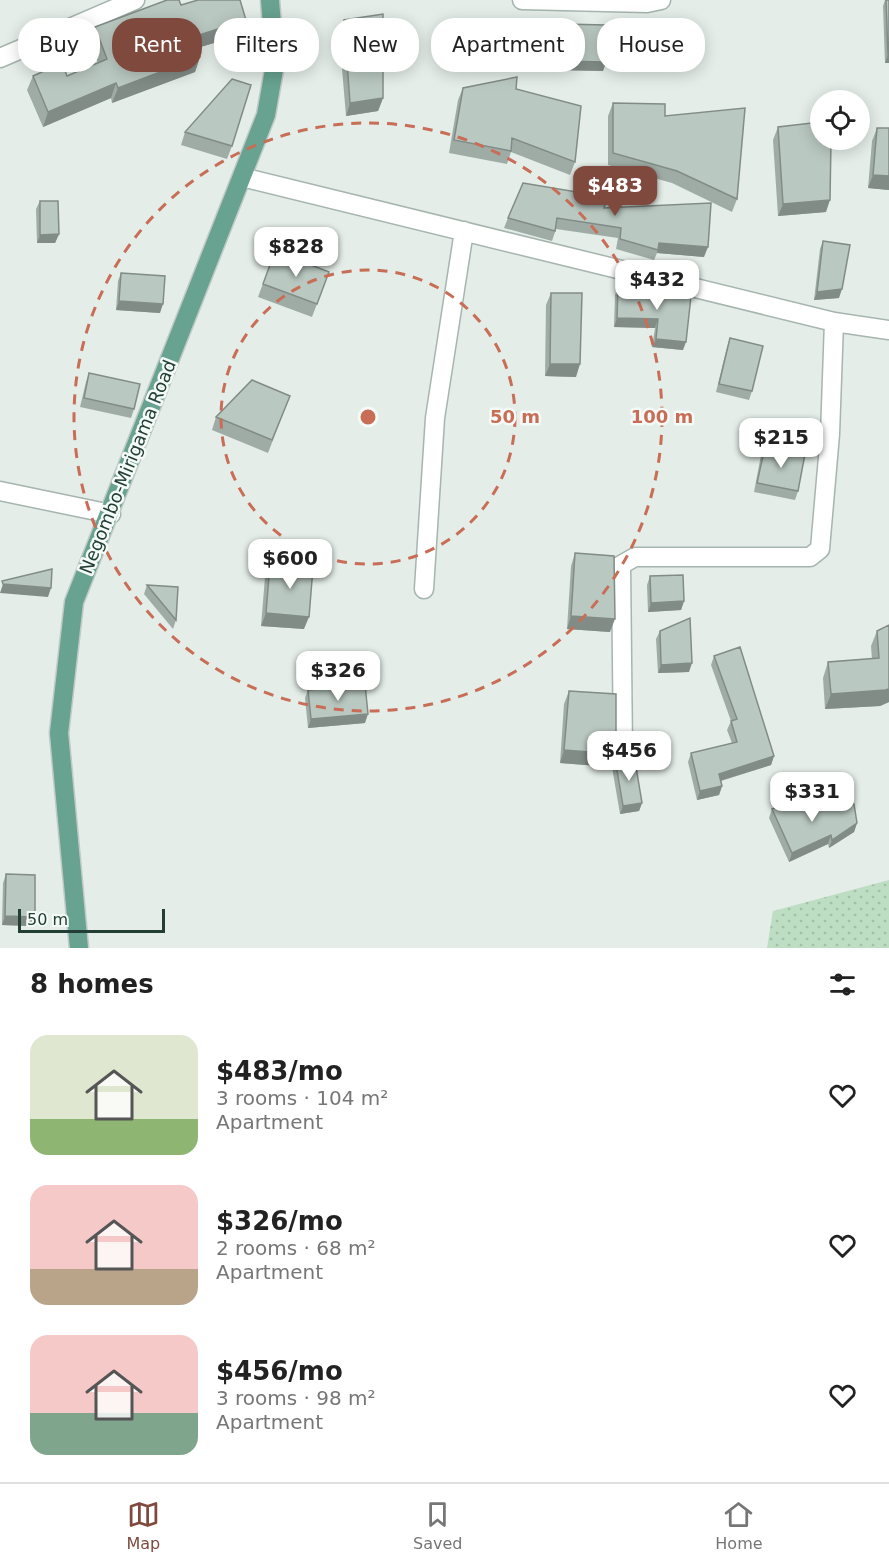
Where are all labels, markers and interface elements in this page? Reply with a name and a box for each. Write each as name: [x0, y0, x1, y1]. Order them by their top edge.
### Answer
chip: Buy: [18, 18, 100, 72]
chip: Rent: [112, 18, 202, 72]
chip: Filters: [214, 18, 319, 72]
chip: New: [331, 18, 419, 72]
chip: Apartment: [431, 18, 585, 72]
chip: House: [597, 18, 705, 72]
map controls: [810, 90, 870, 150]
button: locate: [810, 90, 870, 150]
pin: $483: [579, 166, 651, 217]
text: $483: [587, 173, 643, 197]
pin: $828: [260, 227, 332, 278]
text: $828: [268, 234, 324, 258]
pin: $432: [621, 260, 693, 311]
text: $432: [629, 267, 685, 291]
street label: Negombo-Mirigama Road: [75, 357, 180, 577]
text: 50 m: [490, 406, 540, 427]
text: 100 m: [631, 406, 693, 427]
centre of rings: [358, 407, 378, 427]
pin: $215: [745, 418, 817, 469]
text: $215: [753, 425, 809, 449]
pin: $600: [254, 539, 326, 590]
text: $600: [262, 546, 318, 570]
pin: $326: [302, 651, 374, 702]
text: $326: [310, 658, 366, 682]
pin: $456: [593, 731, 665, 782]
text: $456: [601, 738, 657, 762]
pin: $331: [776, 772, 848, 823]
text: $331: [784, 779, 840, 803]
scale bar: [18, 906, 165, 934]
text: 50 m: [27, 910, 68, 929]
icon: filters: [826, 968, 859, 1001]
text: 8 homes: [30, 969, 154, 999]
text: $483/mo: [216, 1056, 343, 1086]
icon: home: [78, 1059, 150, 1131]
icon: heart: [826, 1079, 859, 1112]
text: 3 rooms · 104 m²: [216, 1086, 388, 1110]
text: Apartment: [216, 1110, 323, 1134]
text: $326/mo: [216, 1206, 343, 1236]
icon: home: [78, 1209, 150, 1281]
icon: heart: [826, 1229, 859, 1262]
text: 2 rooms · 68 m²: [216, 1236, 376, 1260]
text: Apartment: [216, 1260, 323, 1284]
text: $456/mo: [216, 1356, 343, 1386]
icon: home: [78, 1359, 150, 1431]
icon: heart: [826, 1379, 859, 1412]
text: 3 rooms · 98 m²: [216, 1386, 376, 1410]
text: Apartment: [216, 1410, 323, 1434]
tab: Map: [126, 1498, 160, 1553]
tab: Saved: [413, 1498, 462, 1553]
tab: Home: [715, 1498, 763, 1553]

